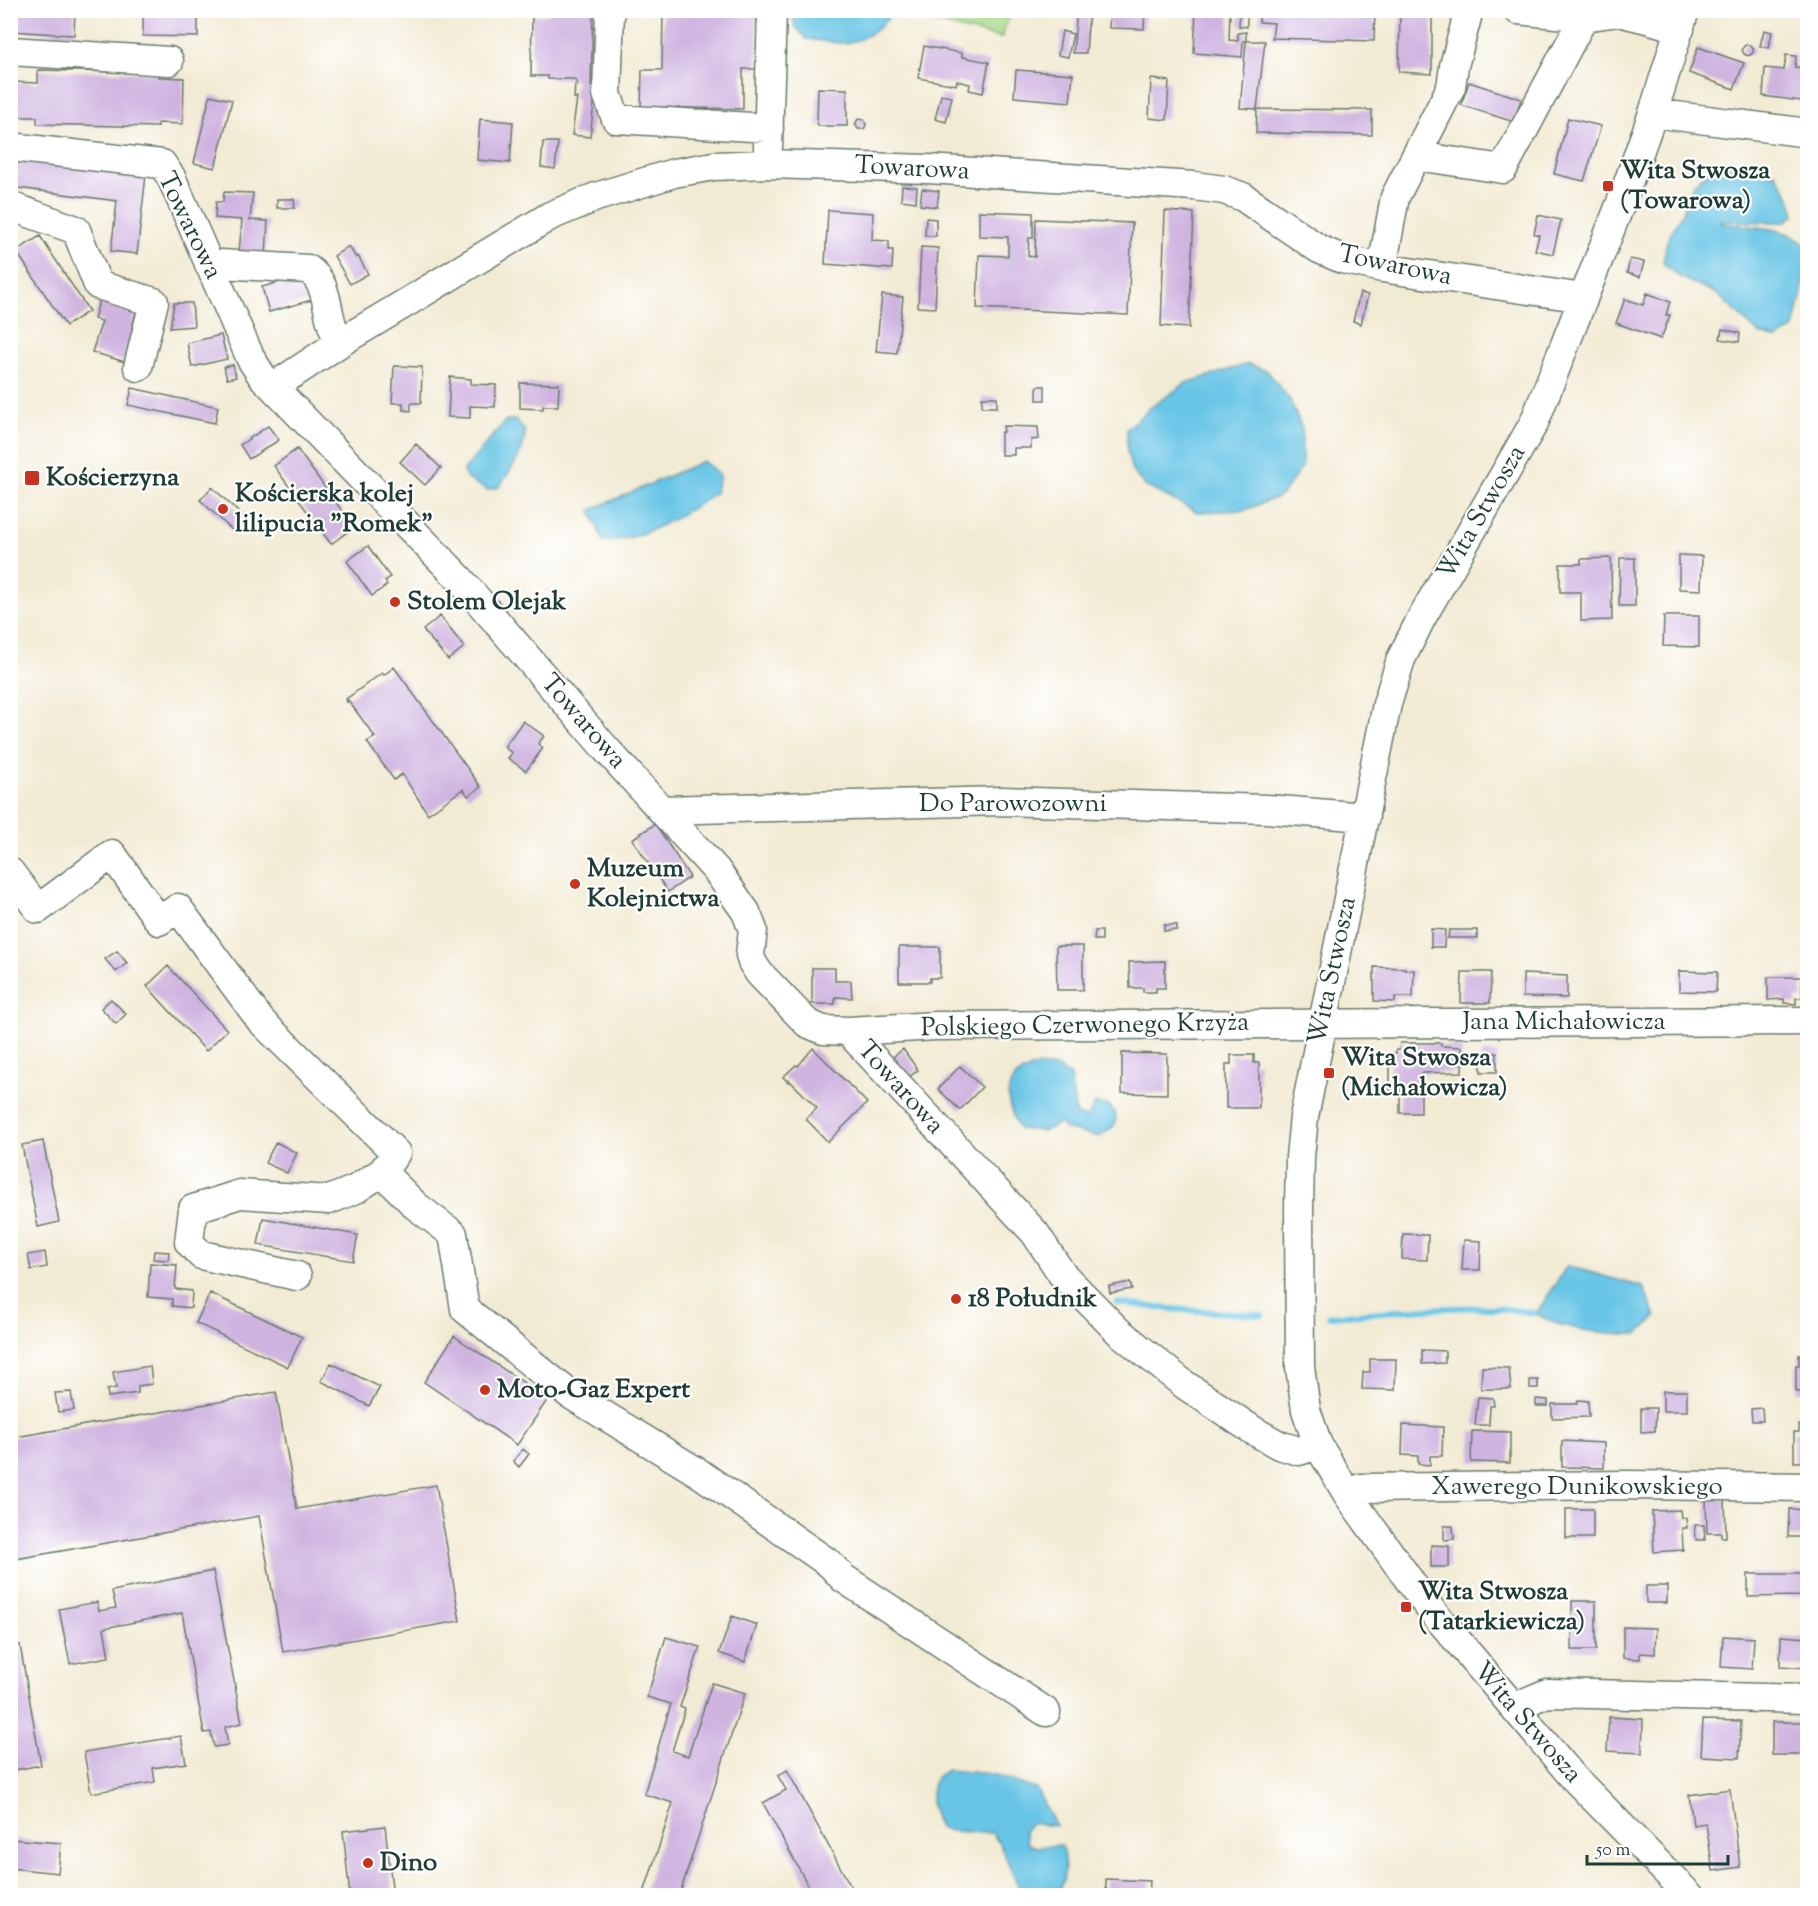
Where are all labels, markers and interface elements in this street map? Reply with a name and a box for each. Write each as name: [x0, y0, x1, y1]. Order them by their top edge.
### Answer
street label: Towarowa: [854, 148, 970, 190]
place label: Wita Stwosza (Towarowa): [1620, 153, 1770, 220]
street label: Towarowa: [147, 166, 231, 286]
marker: Wita Stwosza (Towarowa): [1601, 179, 1615, 193]
street label: Towarowa: [1335, 236, 1455, 296]
street label: Wita Stwosza: [1428, 439, 1536, 587]
place label: Kościerzyna: [46, 460, 179, 497]
marker: Kościerzyna: [23, 469, 41, 487]
place label: Kościerska kolej lilipucia "Romek": [235, 476, 433, 543]
marker: Kościerska kolej lilipucia "Romek": [216, 502, 230, 516]
place label: Stolem Olejak: [407, 584, 567, 621]
marker: Stolem Olejak: [388, 595, 402, 609]
street label: Towarowa: [531, 666, 635, 778]
street label: Do Parowozowni: [919, 786, 1107, 823]
place label: Muzeum Kolejnictwa: [587, 851, 720, 918]
marker: Muzeum Kolejnictwa: [568, 877, 582, 891]
street label: Wita Stwosza: [1299, 894, 1367, 1048]
street label: Jana Michałowicza: [1460, 1004, 1666, 1041]
street label: Polskiego Czerwonego Krzyża: [921, 1005, 1249, 1047]
street label: Towarowa: [848, 1033, 952, 1143]
place label: Wita Stwosza (Michałowicza): [1341, 1040, 1507, 1107]
marker: Wita Stwosza (Michałowicza): [1322, 1066, 1336, 1080]
place label: 18 Południk: [968, 1281, 1098, 1318]
marker: 18 Południk: [949, 1292, 963, 1306]
place label: Moto-Gaz Expert: [497, 1372, 690, 1409]
marker: Moto-Gaz Expert: [478, 1383, 492, 1397]
street label: Xawerego Dunikowskiego: [1431, 1469, 1723, 1506]
place label: Wita Stwosza (Tatarkiewicza): [1418, 1574, 1585, 1641]
marker: Wita Stwosza (Tatarkiewicza): [1399, 1600, 1413, 1614]
street label: Wita Stwosza: [1464, 1654, 1590, 1792]
scale bar: [1587, 1828, 1728, 1866]
text: 50 m: [1595, 1838, 1631, 1864]
place label: Dino: [380, 1845, 437, 1882]
marker: Dino: [361, 1856, 375, 1870]

